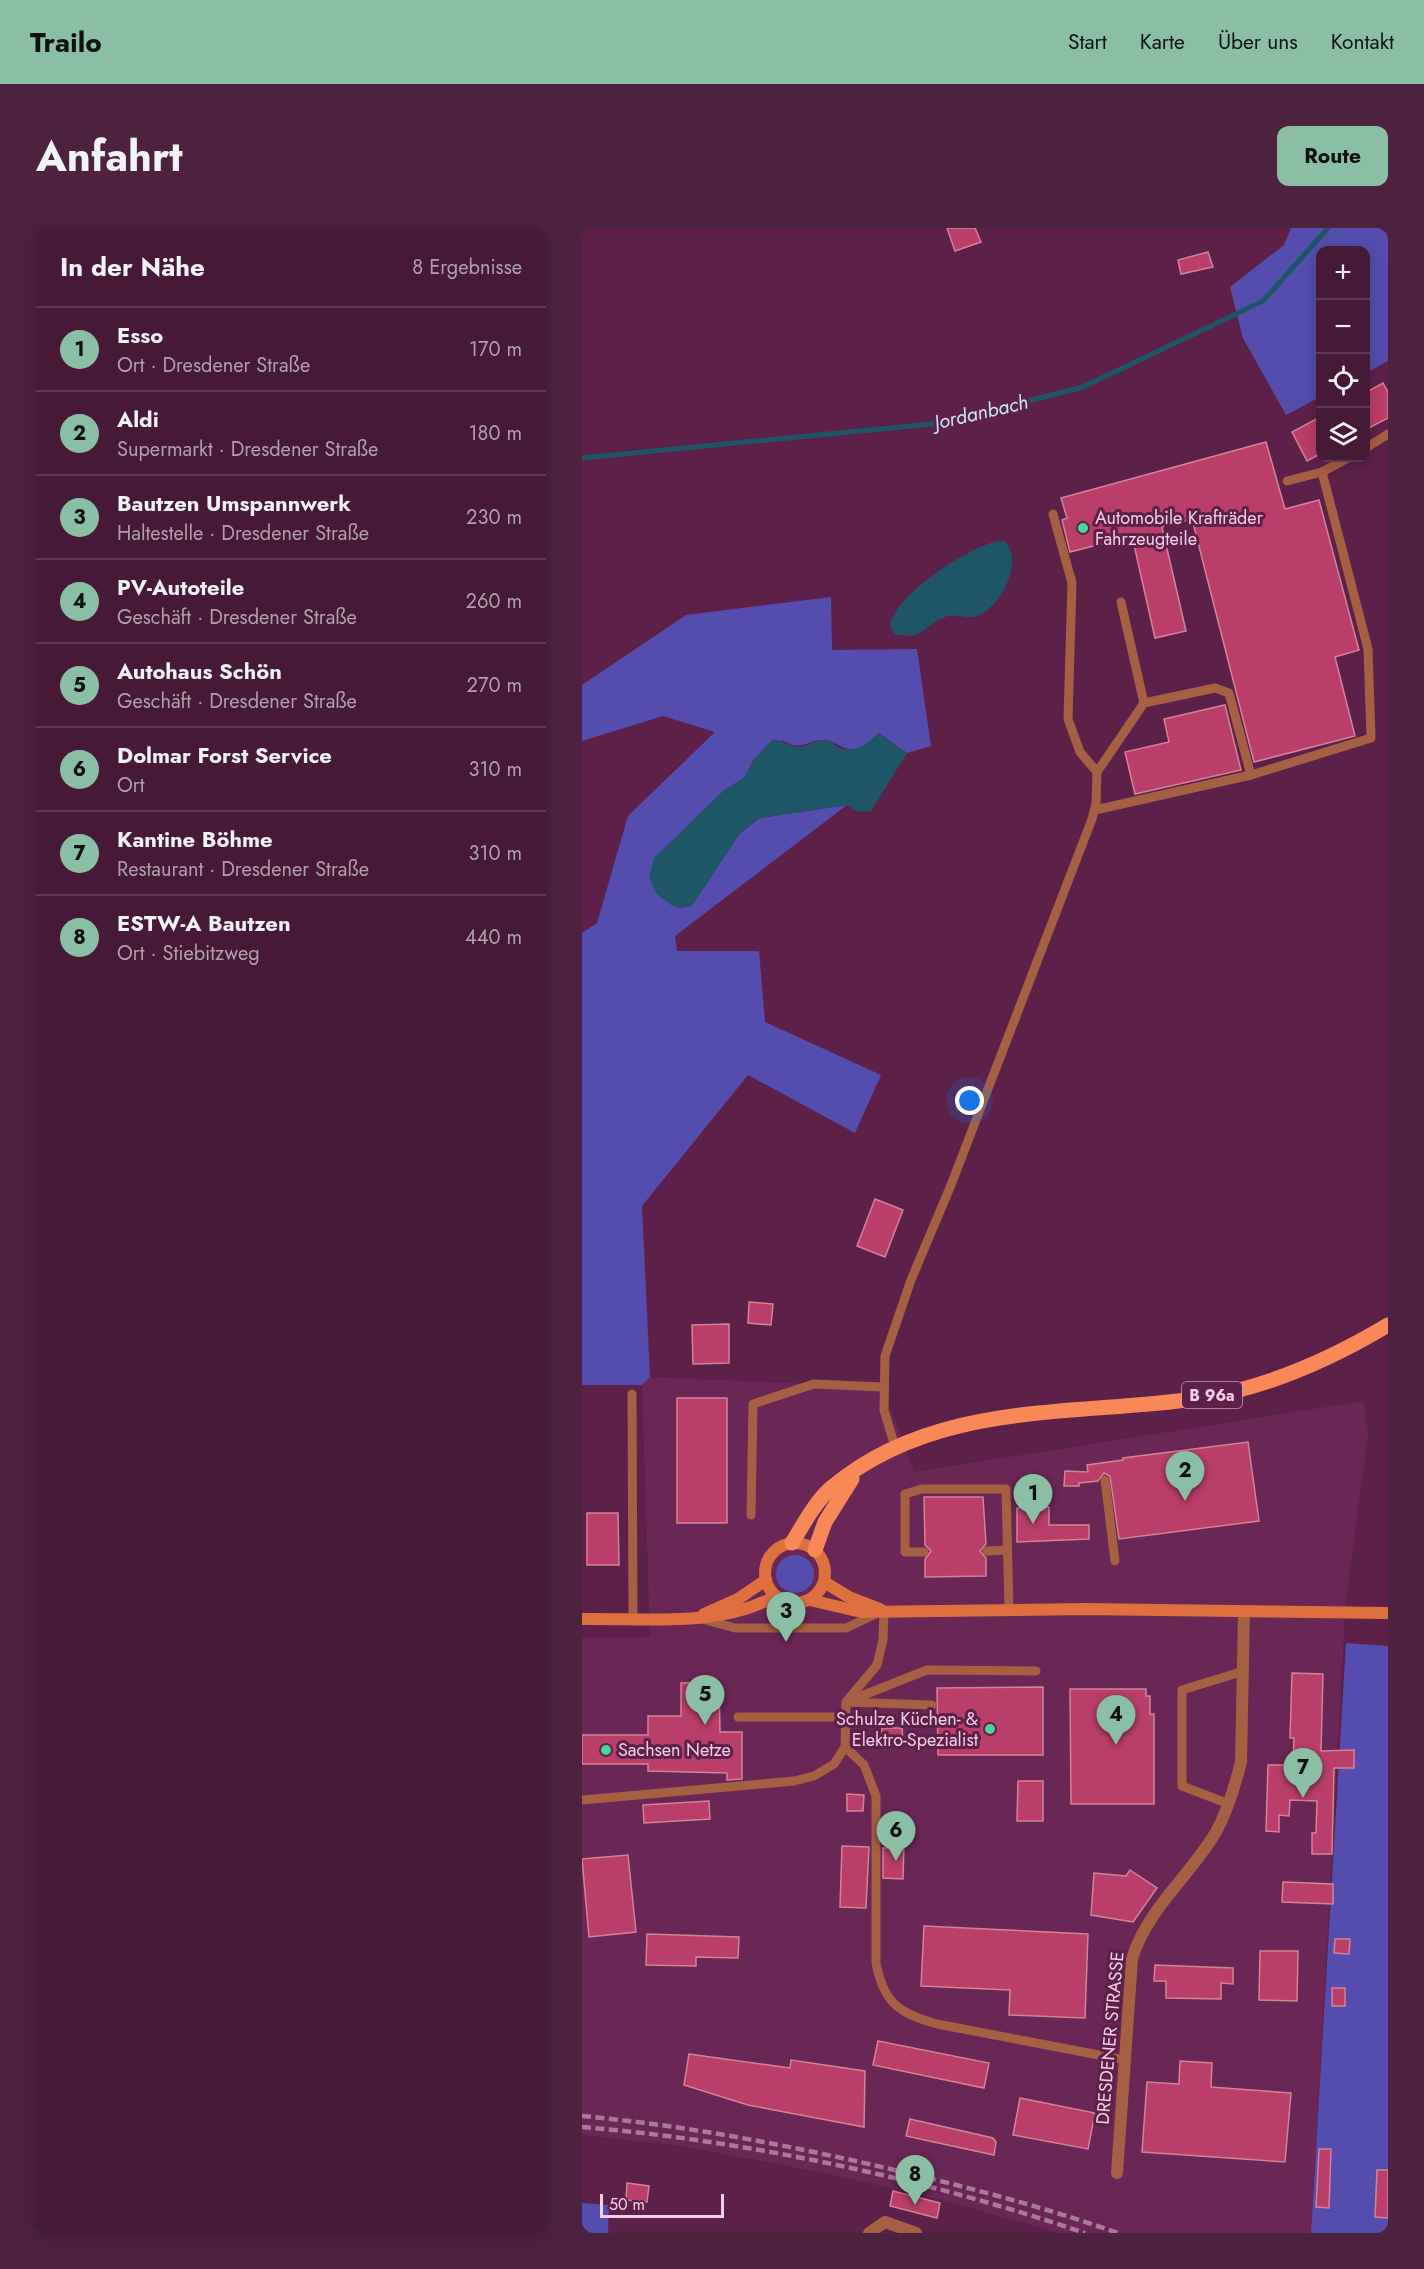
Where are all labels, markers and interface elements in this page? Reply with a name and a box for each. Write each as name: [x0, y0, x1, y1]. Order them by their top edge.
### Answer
text: Trailo: [30, 22, 102, 63]
text: Start: [1068, 27, 1107, 57]
text: Karte: [1140, 27, 1185, 57]
text: Über uns: [1218, 27, 1298, 57]
text: Kontakt: [1331, 27, 1394, 57]
text: Anfahrt: [36, 126, 183, 187]
button: Route: [1277, 126, 1388, 186]
map controls: [1316, 246, 1370, 462]
button: +: [1316, 246, 1370, 300]
text: In der Nähe: [60, 248, 205, 286]
text: 8 Ergebnisse: [412, 253, 522, 282]
button: −: [1316, 300, 1370, 354]
text: Esso: [117, 319, 163, 351]
text: 1: [74, 335, 85, 364]
text: 170 m: [469, 335, 522, 364]
text: Ort · Dresdener Straße: [117, 351, 310, 380]
button: locate: [1316, 354, 1370, 408]
water label: Jordanbach: [927, 388, 1031, 438]
text: Aldi: [117, 403, 159, 435]
button: layers: [1316, 408, 1370, 462]
text: 2: [73, 419, 86, 448]
text: 180 m: [468, 419, 522, 448]
text: Supermarkt · Dresdener Straße: [117, 435, 378, 464]
text: Bautzen Umspannwerk: [117, 487, 351, 519]
text: 3: [73, 503, 86, 532]
text: 230 m: [466, 503, 522, 532]
place label: Automobile Krafträder Fahrzeugteile: [1095, 505, 1264, 552]
text: Haltestelle · Dresdener Straße: [117, 519, 369, 548]
marker: Automobile Krafträder Fahrzeugteile: [1076, 521, 1090, 535]
text: PV-Autoteile: [117, 571, 244, 603]
text: 4: [73, 587, 86, 616]
text: 260 m: [466, 587, 522, 616]
text: Geschäft · Dresdener Straße: [117, 603, 357, 632]
text: Autohaus Schön: [117, 655, 282, 687]
text: 5: [73, 671, 86, 700]
text: 270 m: [467, 671, 522, 700]
text: Geschäft · Dresdener Straße: [117, 687, 357, 716]
text: Dolmar Forst Service: [117, 739, 332, 771]
text: 6: [73, 755, 86, 784]
text: 310 m: [468, 755, 522, 784]
text: Ort: [117, 771, 144, 800]
text: Kantine Böhme: [117, 823, 273, 855]
text: 7: [73, 839, 86, 868]
text: 310 m: [468, 839, 522, 868]
text: Restaurant · Dresdener Straße: [117, 855, 369, 884]
text: ESTW-A Bautzen: [117, 907, 291, 939]
text: 8: [73, 923, 86, 952]
text: 440 m: [465, 923, 522, 952]
text: Ort · Stiebitzweg: [117, 939, 260, 968]
your location: [955, 1086, 984, 1115]
road number: B 96a: [1182, 1382, 1242, 1408]
pin: 2: [1166, 1452, 1204, 1501]
pin: 1: [1014, 1474, 1052, 1524]
pin: 3: [766, 1592, 806, 1642]
pin: 5: [686, 1676, 724, 1725]
pin: 4: [1096, 1696, 1136, 1745]
place label: Schulze Küchen- & Elektro-Spezialist: [836, 1706, 979, 1753]
marker: Schulze Küchen- & Elektro-Spezialist: [983, 1722, 997, 1736]
place label: Sachsen Netze: [618, 1737, 731, 1763]
marker: Sachsen Netze: [599, 1743, 613, 1757]
pin: 7: [1284, 1748, 1322, 1798]
pin: 6: [876, 1812, 916, 1861]
street label: DRESDENER STRASSE: [1089, 1951, 1131, 2125]
pin: 8: [896, 2156, 934, 2205]
scale bar: [600, 2191, 724, 2218]
text: 50 m: [609, 2193, 645, 2216]

